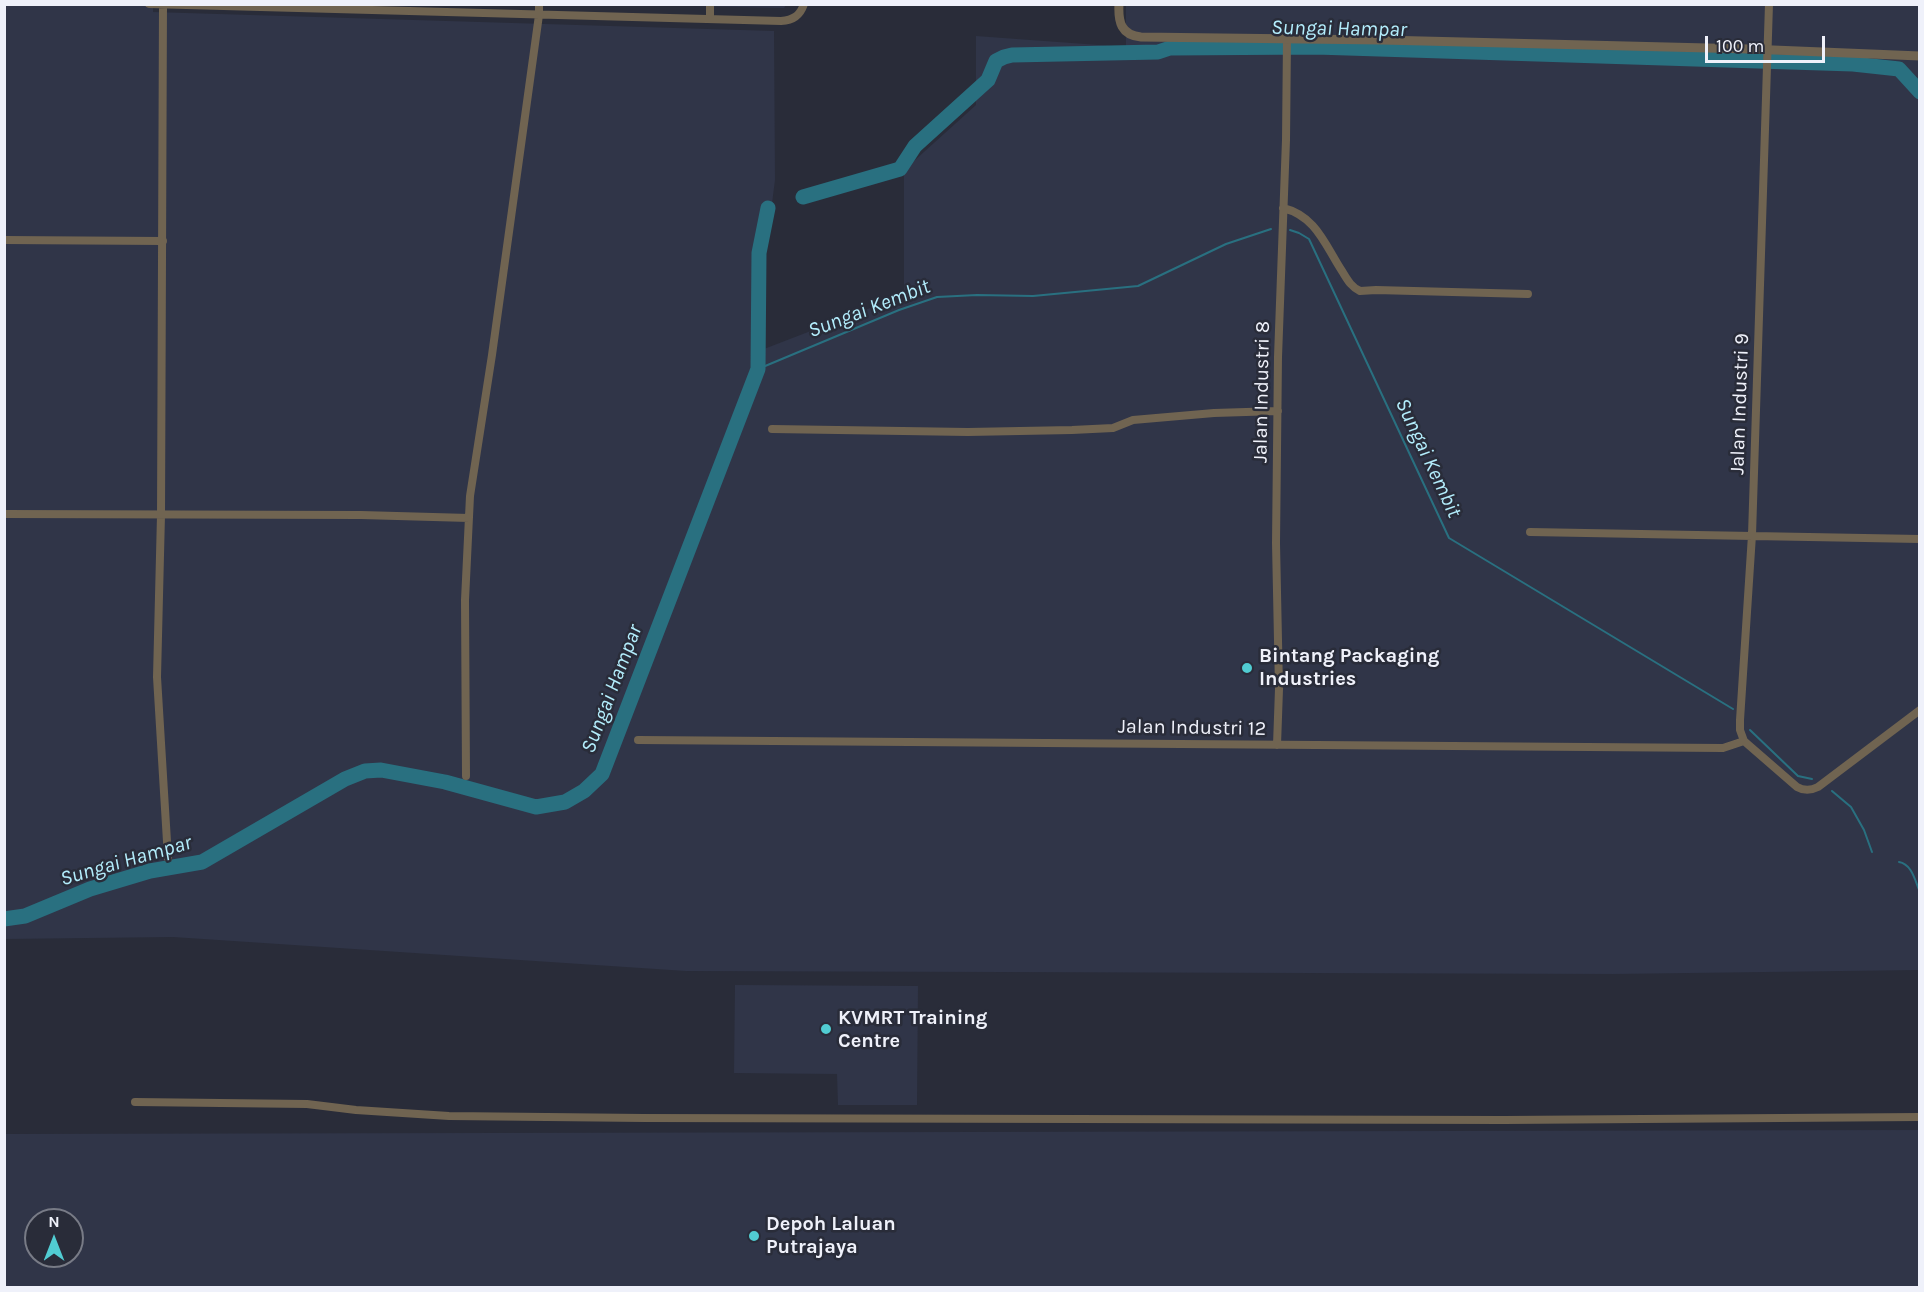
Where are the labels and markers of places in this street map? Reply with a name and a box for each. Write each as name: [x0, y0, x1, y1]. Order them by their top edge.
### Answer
place label: Bintang Packaging Industries: [1259, 644, 1439, 691]
marker: Bintang Packaging Industries: [1240, 661, 1254, 675]
place label: KVMRT Training Centre: [838, 1006, 987, 1053]
marker: KVMRT Training Centre: [819, 1022, 833, 1036]
place label: Depoh Laluan Putrajaya: [766, 1212, 896, 1259]
marker: Depoh Laluan Putrajaya: [747, 1229, 761, 1243]

